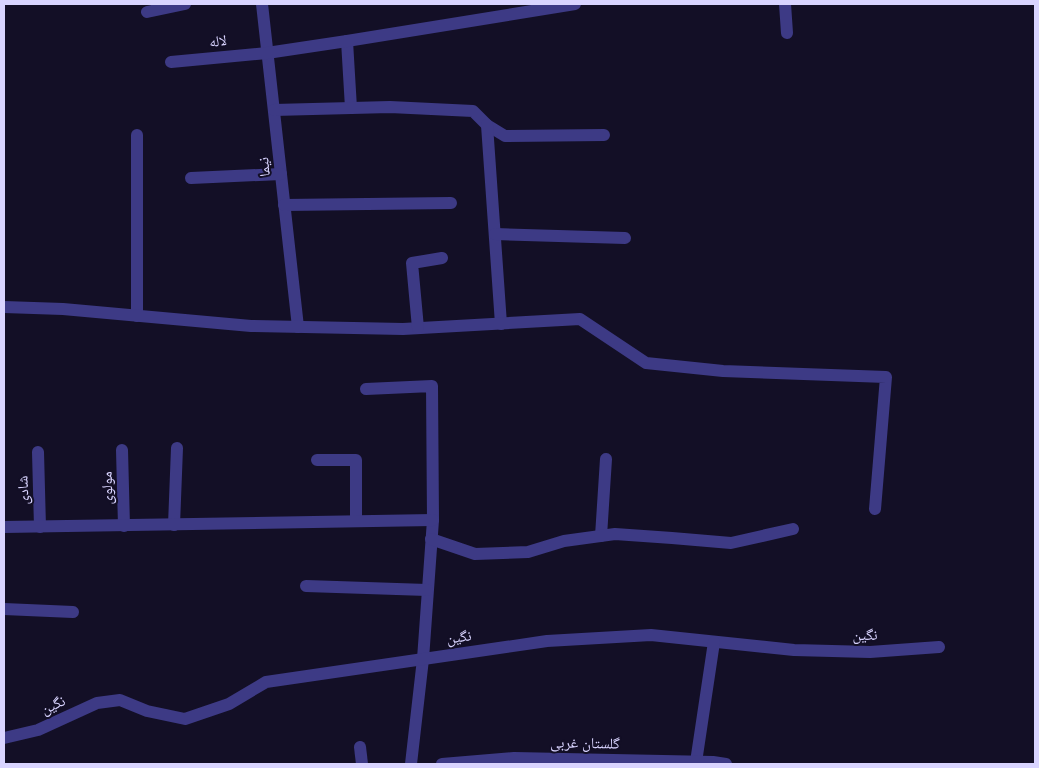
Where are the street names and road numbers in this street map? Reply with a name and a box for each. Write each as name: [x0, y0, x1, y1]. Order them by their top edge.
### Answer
street label: لاله: [208, 31, 228, 51]
street label: نیما: [254, 156, 274, 178]
street label: مولوی: [98, 471, 117, 505]
street label: شادی: [13, 475, 34, 505]
street label: نگین: [445, 626, 473, 649]
street label: نگین: [852, 626, 878, 645]
street label: نگین: [38, 692, 69, 719]
street label: گلستان غربی: [550, 733, 620, 754]

